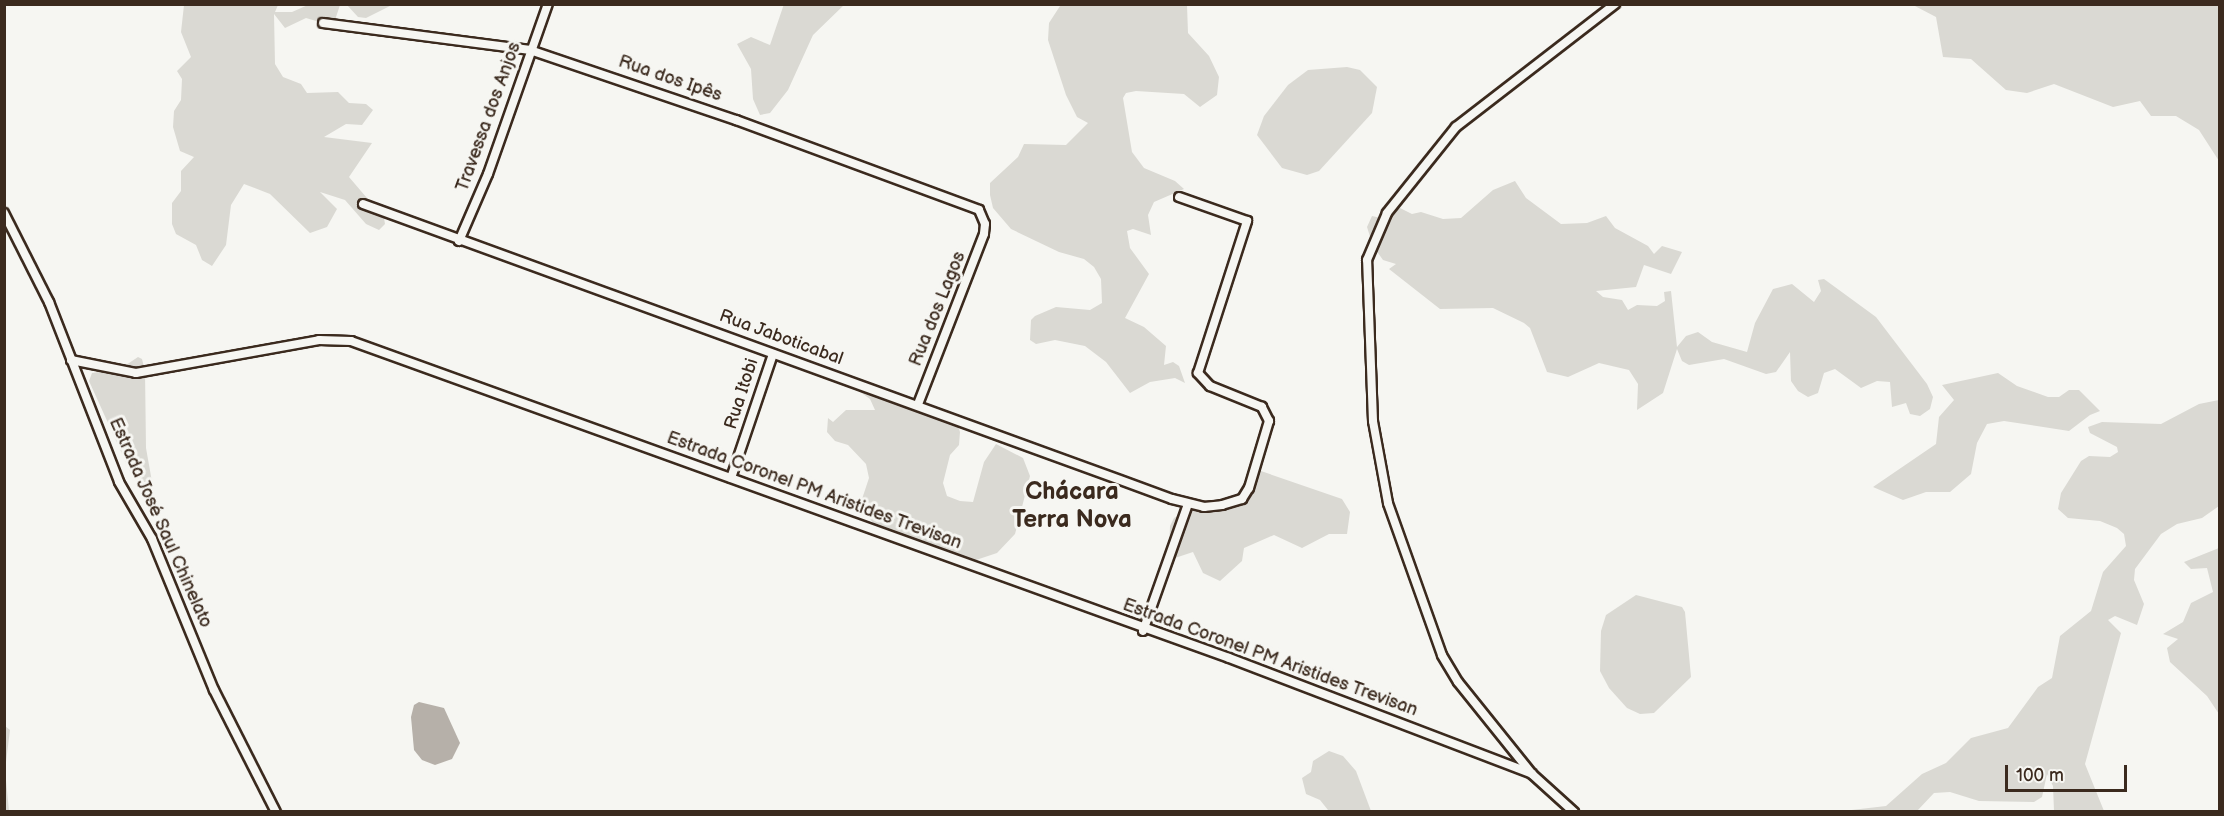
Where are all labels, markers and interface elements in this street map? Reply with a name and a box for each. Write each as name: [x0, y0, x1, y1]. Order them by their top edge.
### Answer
street label: Travessa dos Anjos: [452, 39, 526, 195]
street label: Rua dos Ipês: [615, 51, 725, 107]
street label: Rua dos Lagos: [905, 249, 971, 369]
street label: Rua Jaboticabal: [716, 305, 846, 371]
street label: Rua Itobi: [720, 356, 764, 432]
street label: Estrada José Saul Chinelato: [104, 414, 216, 632]
street label: Estrada Coronel PM Aristides Trevisan: [663, 427, 965, 555]
district label: Chácara Terra Nova: [1012, 478, 1132, 534]
street label: Estrada Coronel PM Aristides Trevisan: [1119, 594, 1421, 722]
scale bar: [2008, 753, 2130, 791]
text: 100 m: [2016, 765, 2064, 786]

